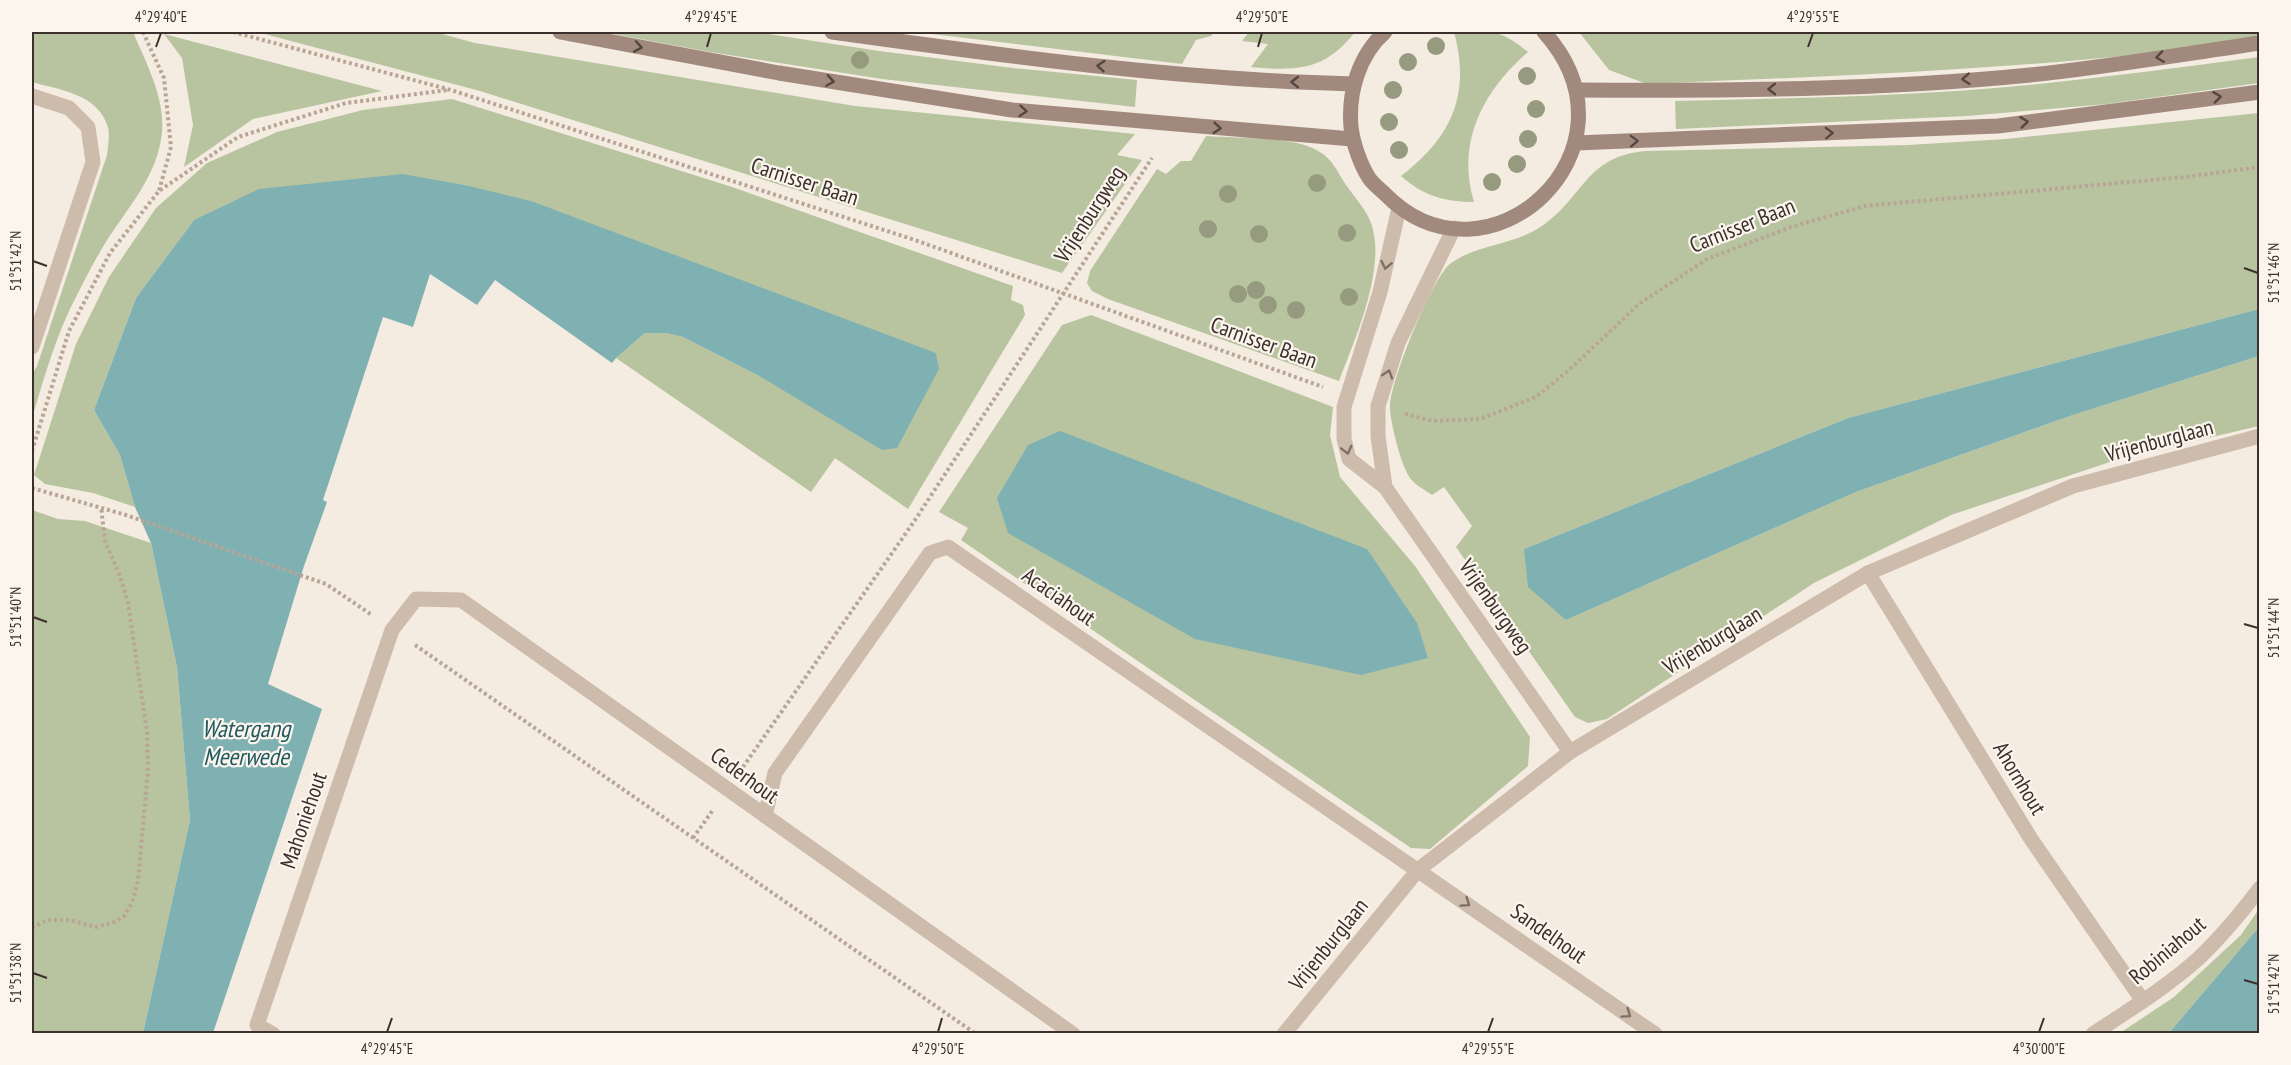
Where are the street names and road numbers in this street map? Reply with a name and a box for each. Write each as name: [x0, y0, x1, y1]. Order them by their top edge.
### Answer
street label: Carnisser Baan: [748, 150, 862, 212]
street label: Vrijenburgweg: [1047, 161, 1131, 268]
street label: Carnisser Baan: [1685, 191, 1799, 259]
street label: Carnisser Baan: [1207, 310, 1321, 374]
street label: Vrijenburglaan: [2101, 412, 2216, 468]
street label: Vrijenburgweg: [1453, 552, 1539, 659]
street label: Acaciahout: [1017, 561, 1101, 631]
street label: Vrijenburglaan: [1657, 600, 1767, 681]
street label: Ahornhout: [1987, 736, 2053, 820]
street label: Cederhout: [705, 741, 785, 809]
street label: Mahoniehout: [273, 768, 333, 872]
street label: Vrijenburglaan: [1282, 892, 1374, 997]
street label: Sandelhout: [1506, 897, 1592, 969]
street label: Robiniahout: [2123, 910, 2211, 990]

